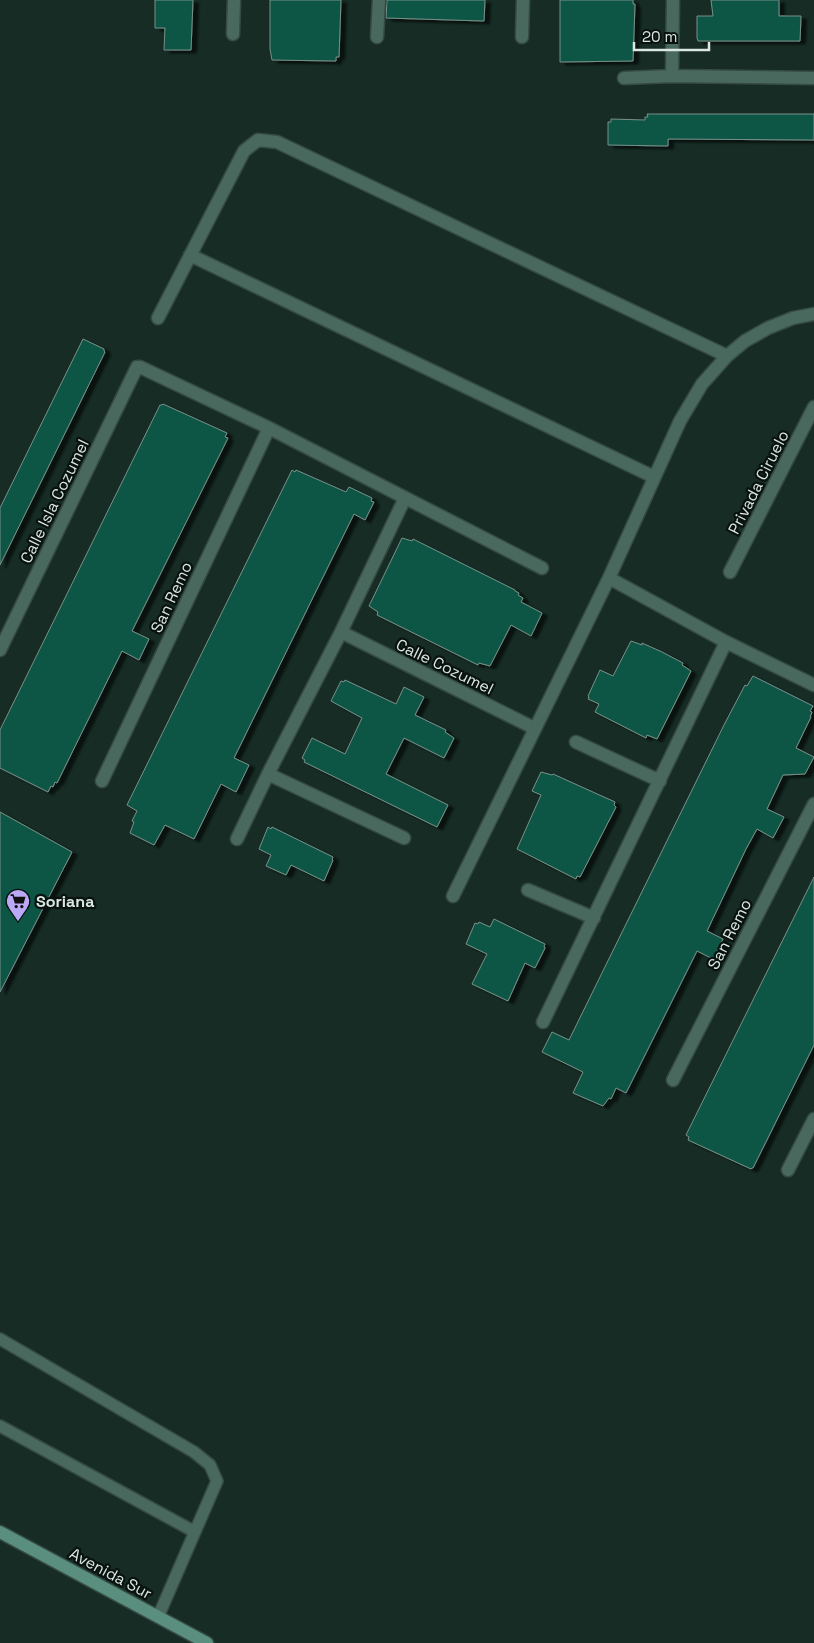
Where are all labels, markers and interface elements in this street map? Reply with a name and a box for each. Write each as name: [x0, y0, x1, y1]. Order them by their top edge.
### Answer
scale bar: [634, 20, 709, 52]
text: 20 m: [642, 27, 677, 46]
street label: Privada Ciruelo: [723, 427, 794, 538]
street label: Calle Isla Cozumel: [15, 436, 94, 567]
street label: San Remo: [146, 558, 197, 636]
street label: Calle Cozumel: [393, 634, 497, 699]
supermarket icon: Soriana: [5, 888, 31, 922]
place label: Soriana: [36, 891, 94, 912]
street label: San Remo: [703, 896, 756, 973]
street label: Avenida Sur: [66, 1543, 156, 1604]

